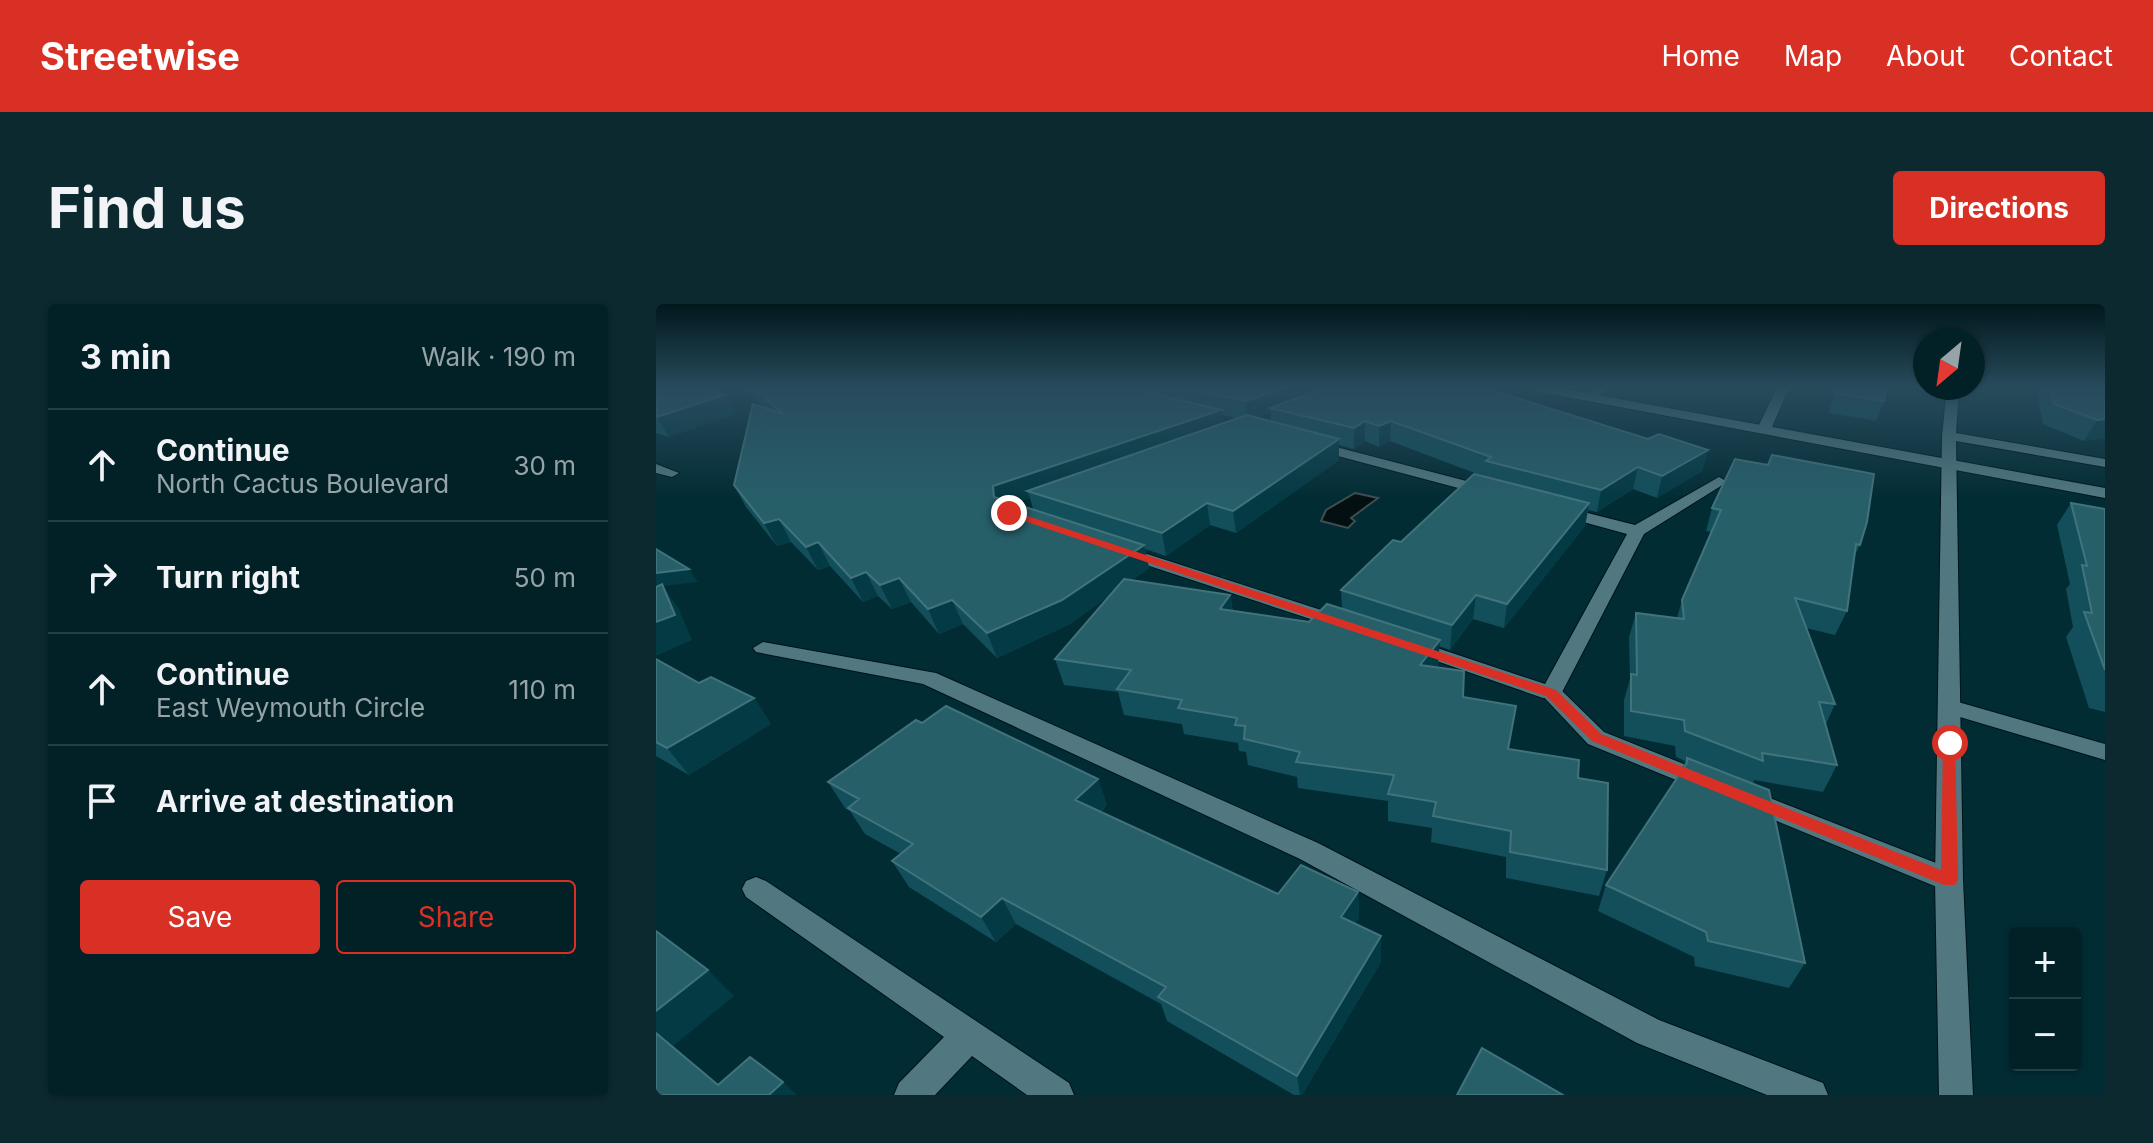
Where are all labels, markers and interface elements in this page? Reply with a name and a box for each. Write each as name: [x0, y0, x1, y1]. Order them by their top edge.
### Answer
text: Streetwise: [40, 33, 240, 79]
text: Home: [1661, 39, 1740, 73]
text: Map: [1784, 39, 1842, 73]
text: About: [1886, 39, 1965, 73]
text: Contact: [2009, 39, 2113, 73]
button: Directions: [1893, 171, 2105, 245]
text: Find us: [48, 174, 246, 242]
north arrow: [1913, 328, 1985, 400]
text: 3 min: [80, 336, 171, 377]
text: Walk · 190 m: [421, 341, 576, 372]
text: Continue: [156, 432, 290, 468]
icon: ahead: [80, 443, 124, 487]
text: 30 m: [513, 450, 576, 481]
text: North Cactus Boulevard: [156, 468, 449, 499]
route end: [991, 495, 1027, 531]
icon: right: [80, 555, 124, 599]
text: Turn right: [156, 559, 300, 595]
text: 50 m: [514, 562, 576, 593]
text: Continue: [156, 656, 290, 692]
icon: ahead: [80, 667, 124, 711]
text: 110 m: [508, 674, 576, 705]
text: East Weymouth Circle: [156, 692, 425, 723]
route start: [1932, 725, 1968, 761]
icon: arrive: [80, 779, 124, 823]
text: Arrive at destination: [156, 783, 454, 819]
button: Save: [80, 880, 320, 954]
button: Share: [336, 880, 576, 954]
map controls: [2009, 927, 2081, 1071]
button: +: [2009, 927, 2081, 999]
button: −: [2009, 999, 2081, 1071]

